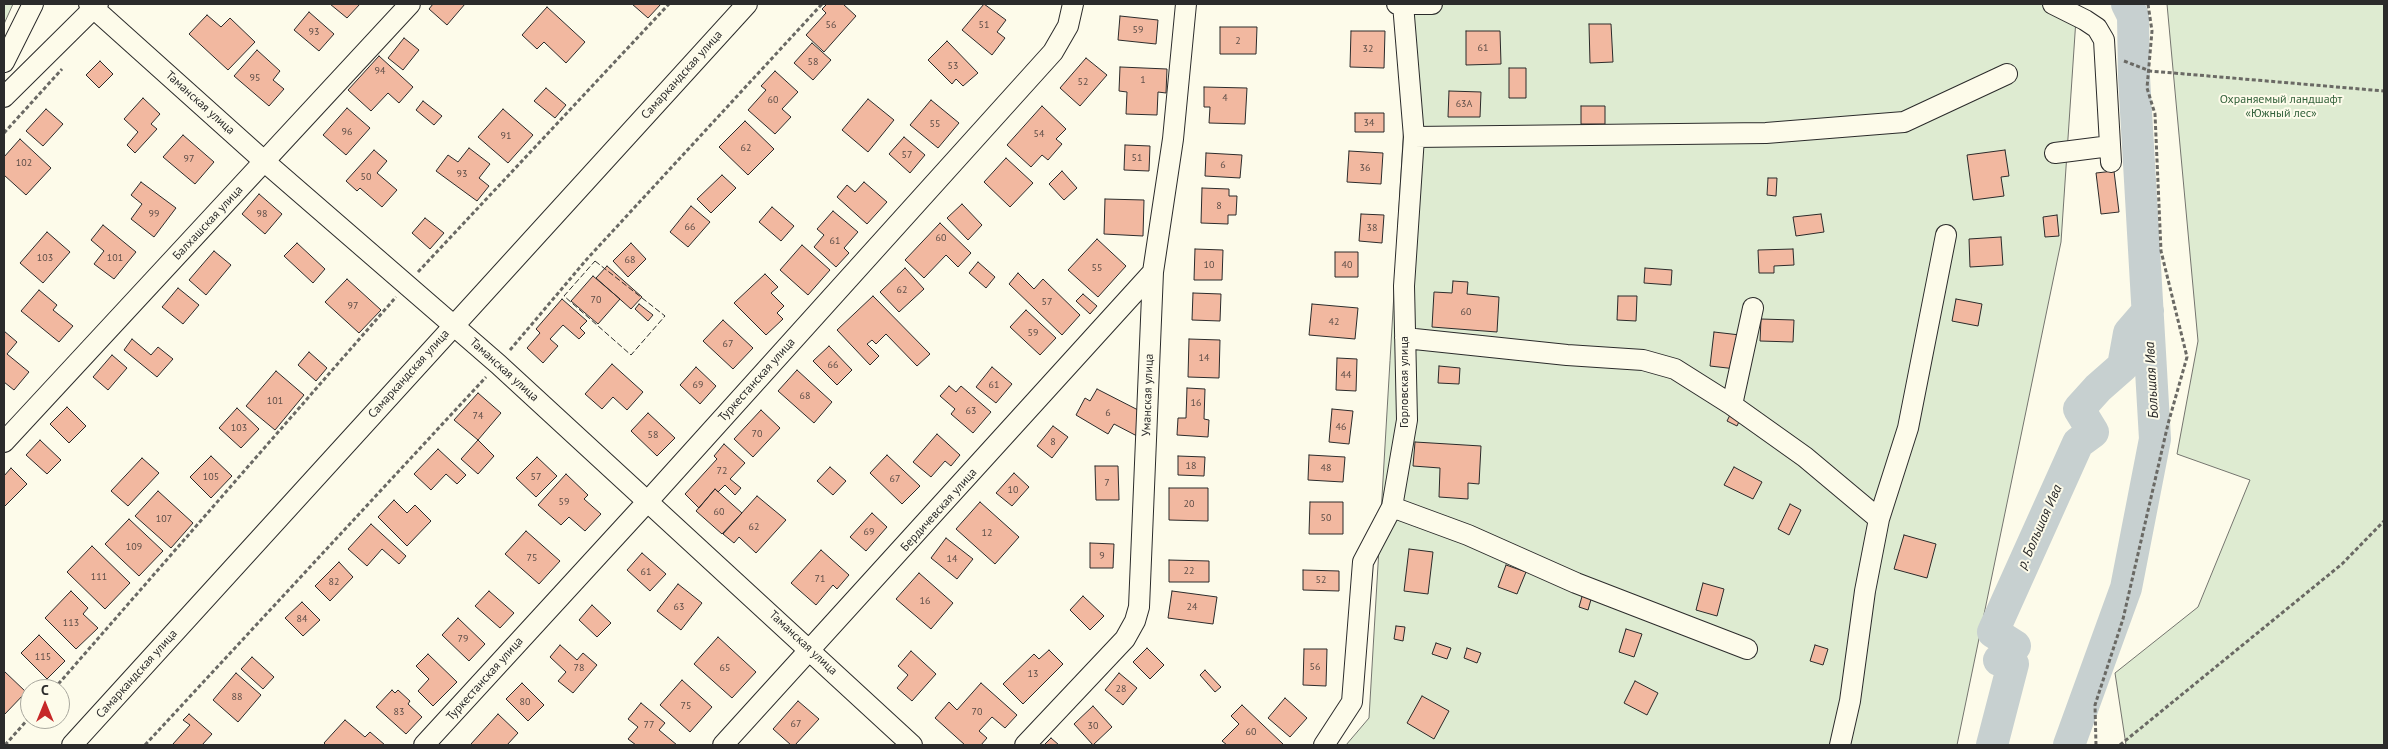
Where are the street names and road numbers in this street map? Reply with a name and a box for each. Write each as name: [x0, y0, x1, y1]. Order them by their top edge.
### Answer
street label: Самаркандская улица: [638, 28, 726, 122]
street label: Таманская улица: [162, 68, 238, 138]
street label: Балхашская улица: [170, 183, 246, 263]
street label: Самаркандская улица: [365, 327, 453, 421]
street label: Таманская улица: [466, 335, 542, 405]
street label: Туркестанская улица: [716, 335, 798, 425]
street label: Горловская улица: [1398, 336, 1412, 428]
street label: Уманская улица: [1139, 353, 1157, 437]
street label: Бердичевская улица: [898, 466, 980, 554]
street label: Таманская улица: [766, 608, 840, 678]
street label: Самаркандская улица: [93, 627, 181, 721]
street label: Туркестанская улица: [444, 634, 526, 724]

